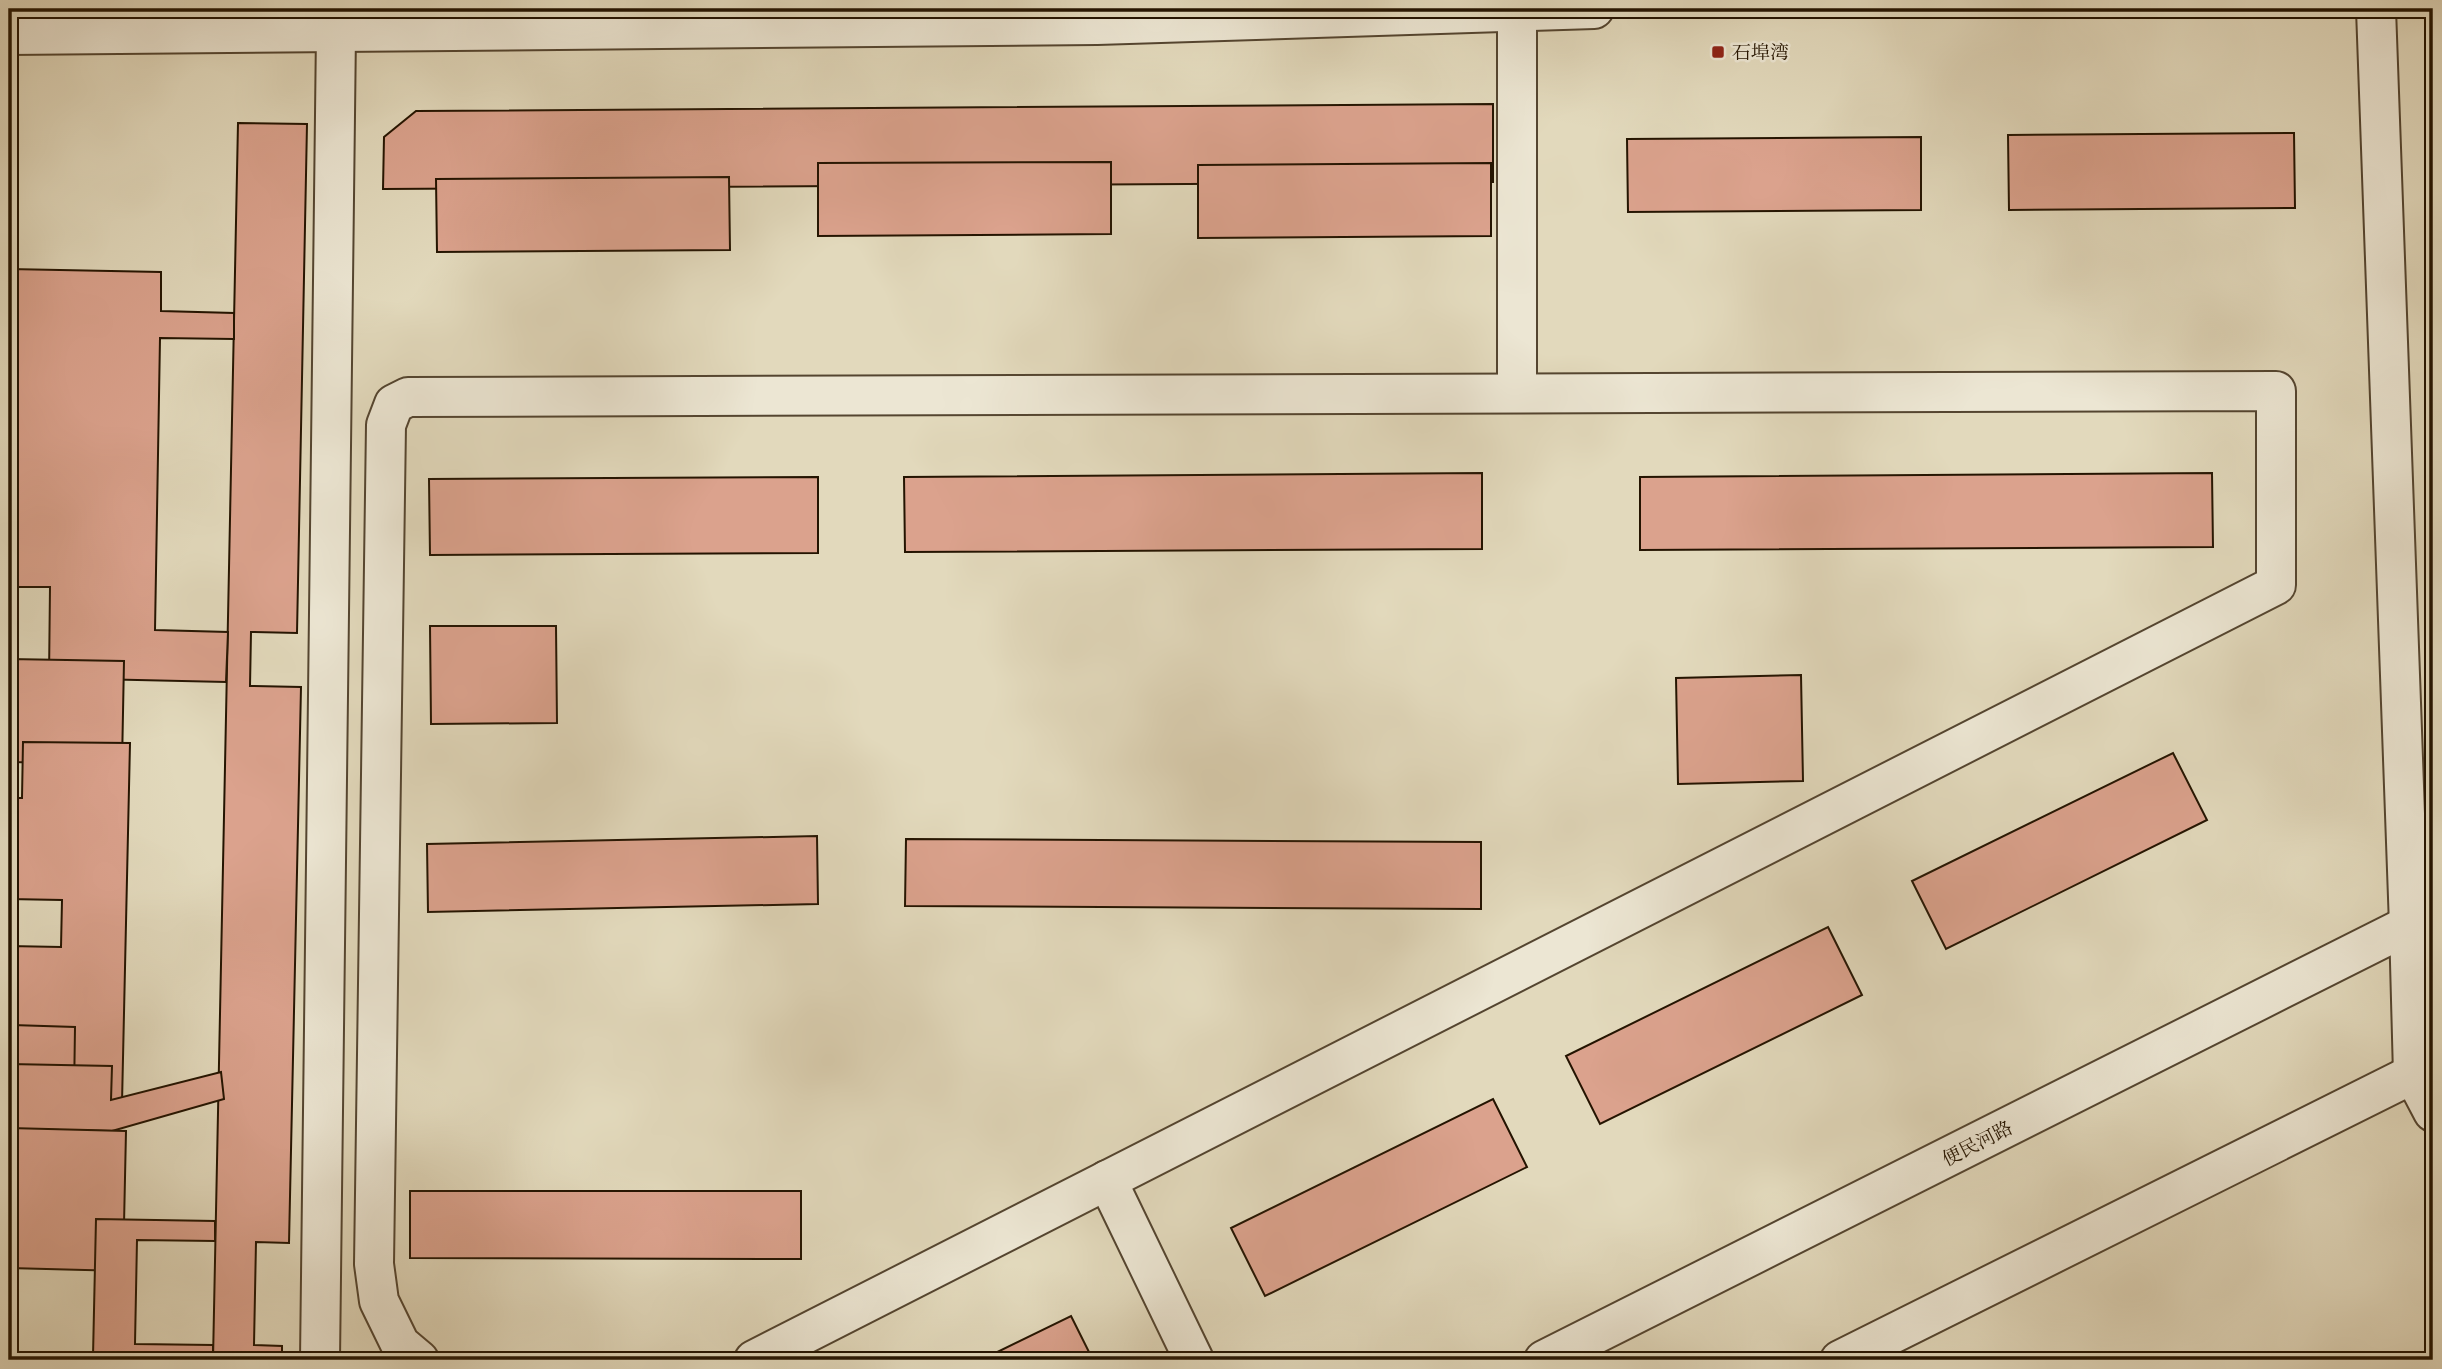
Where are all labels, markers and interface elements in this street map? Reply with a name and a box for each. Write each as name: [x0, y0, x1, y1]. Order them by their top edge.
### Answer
place label: 石埠湾: [1732, 42, 1789, 64]
marker: 石埠湾: [1710, 44, 1726, 60]
street label: 便民河路: [1939, 1117, 2016, 1171]

